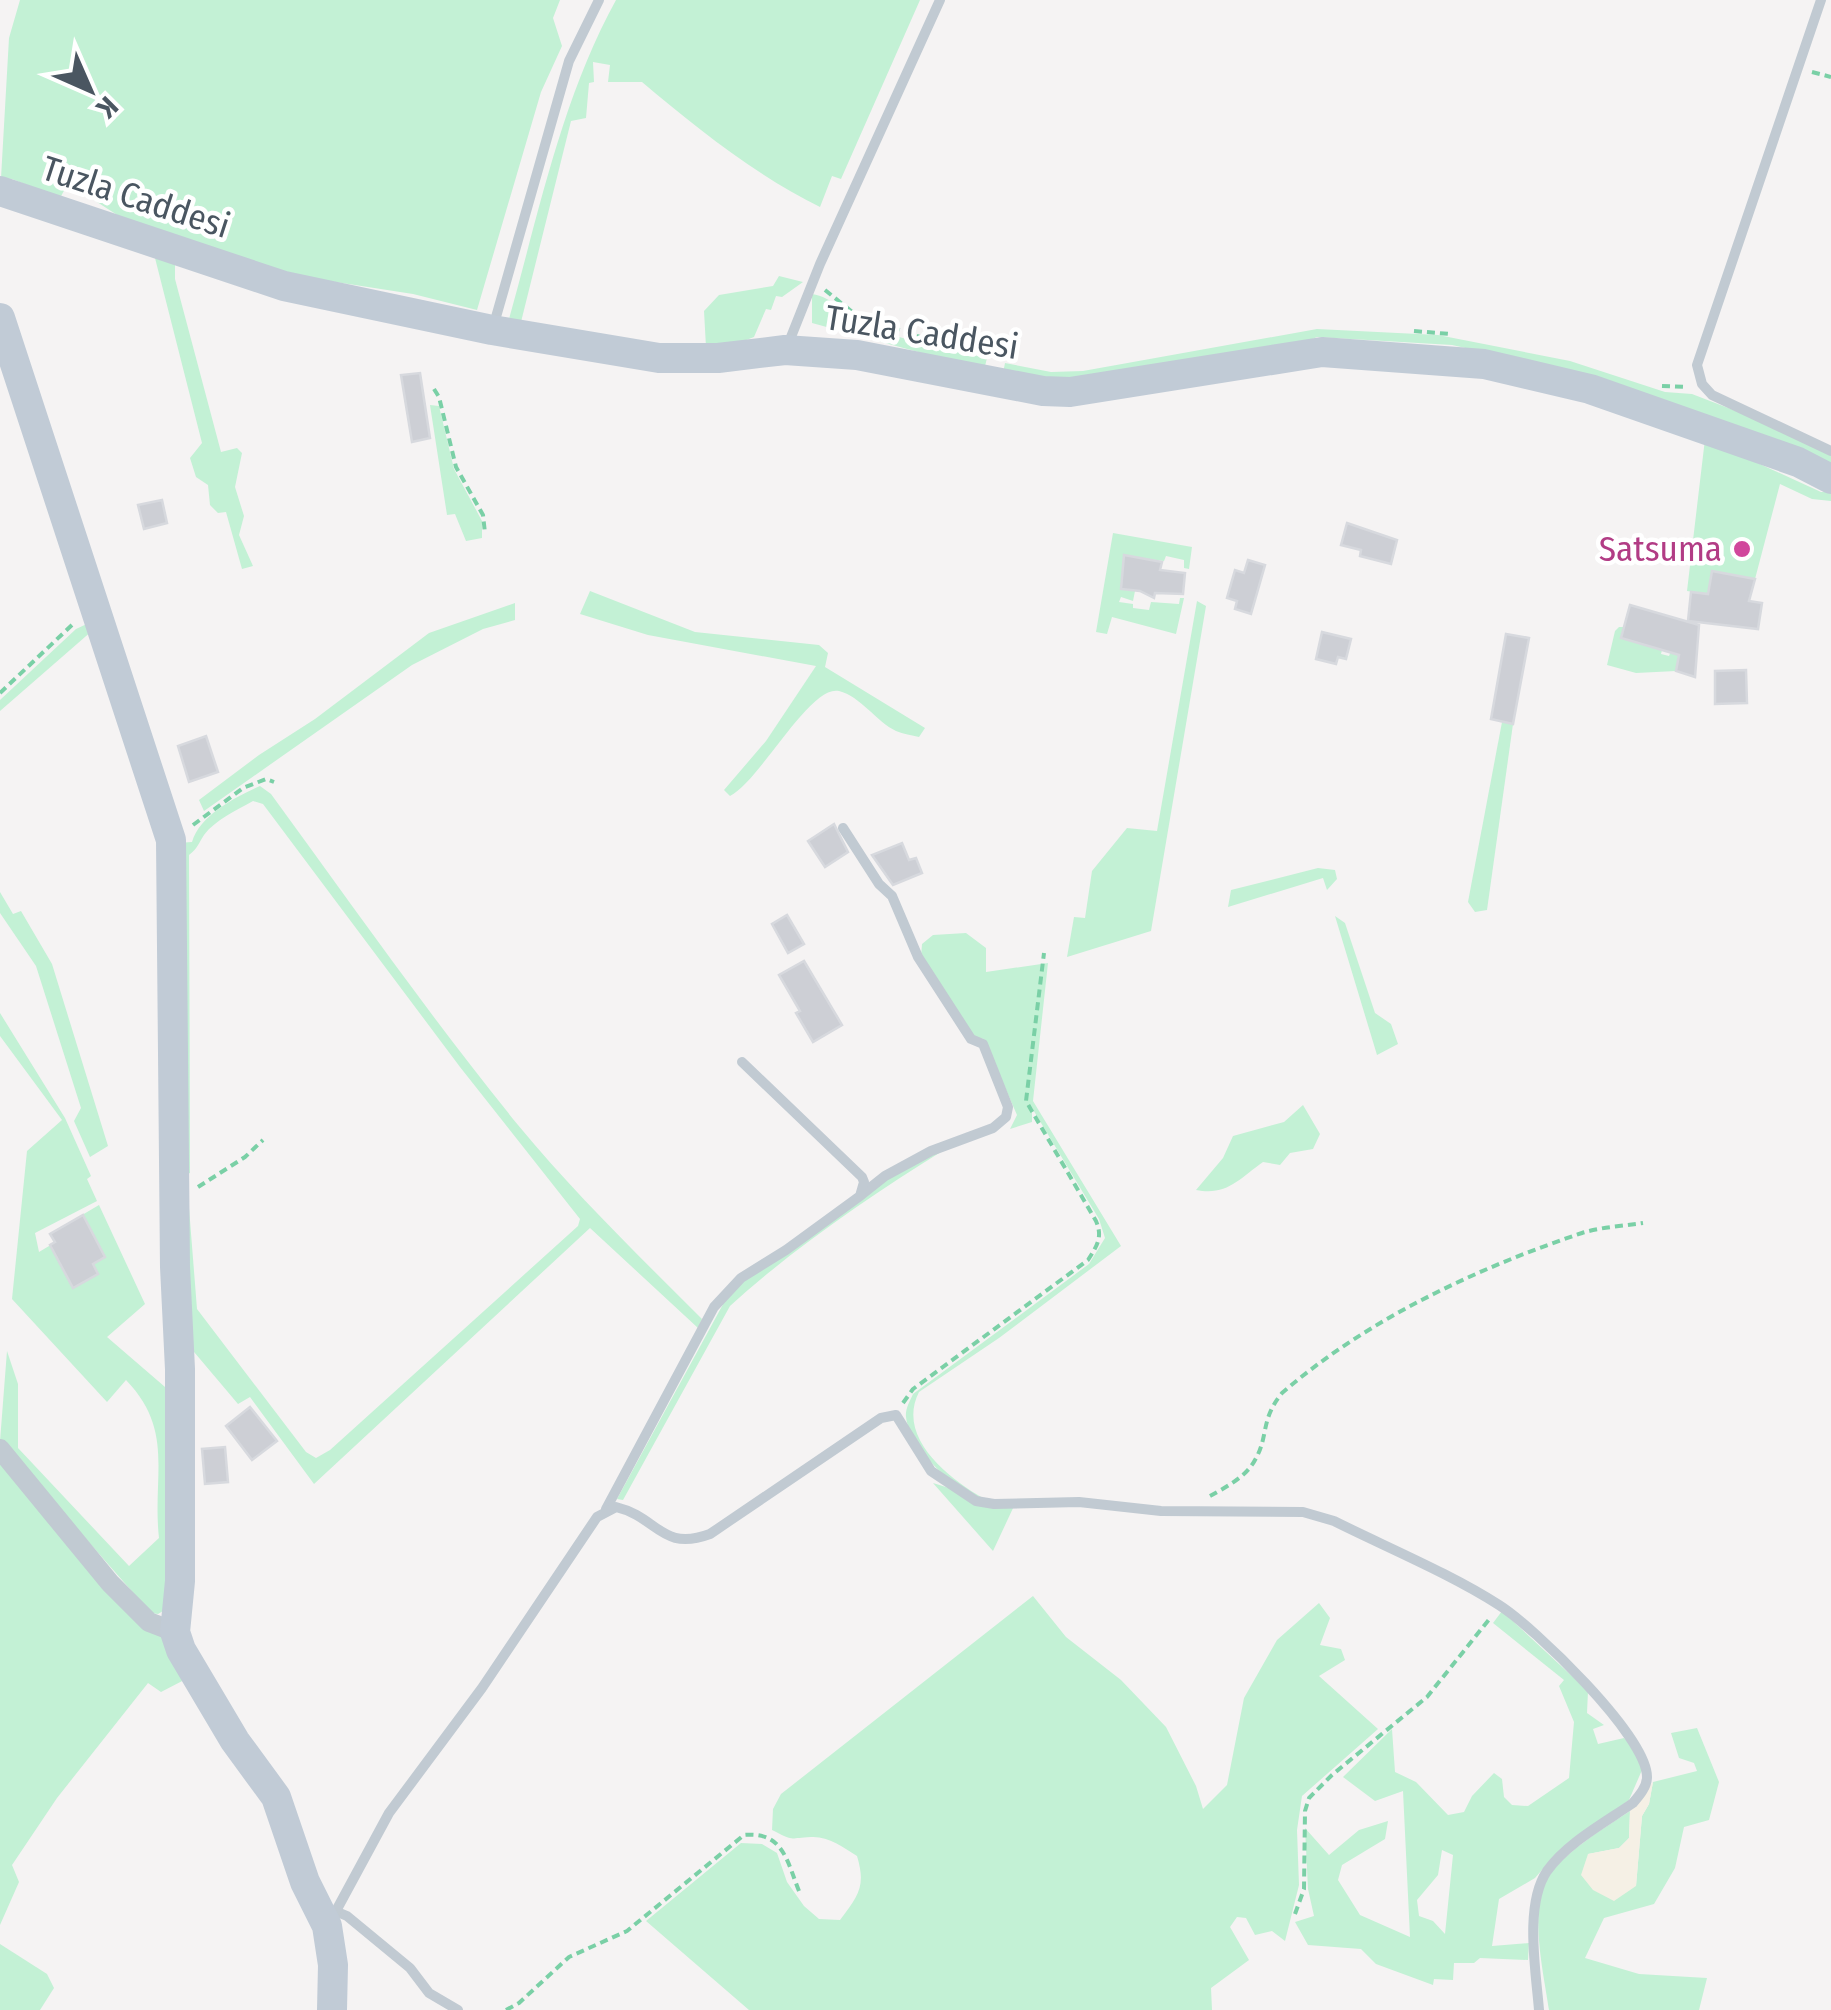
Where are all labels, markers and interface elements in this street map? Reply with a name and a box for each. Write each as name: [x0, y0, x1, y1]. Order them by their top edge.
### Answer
north arrow: [40, 40, 140, 140]
text: K: [89, 90, 125, 125]
street label: Tuzla Caddesi: [37, 147, 235, 247]
street label: Tuzla Caddesi: [823, 296, 1021, 368]
place label: Satsuma: [1599, 528, 1722, 570]
marker: Satsuma: [1731, 538, 1753, 560]

